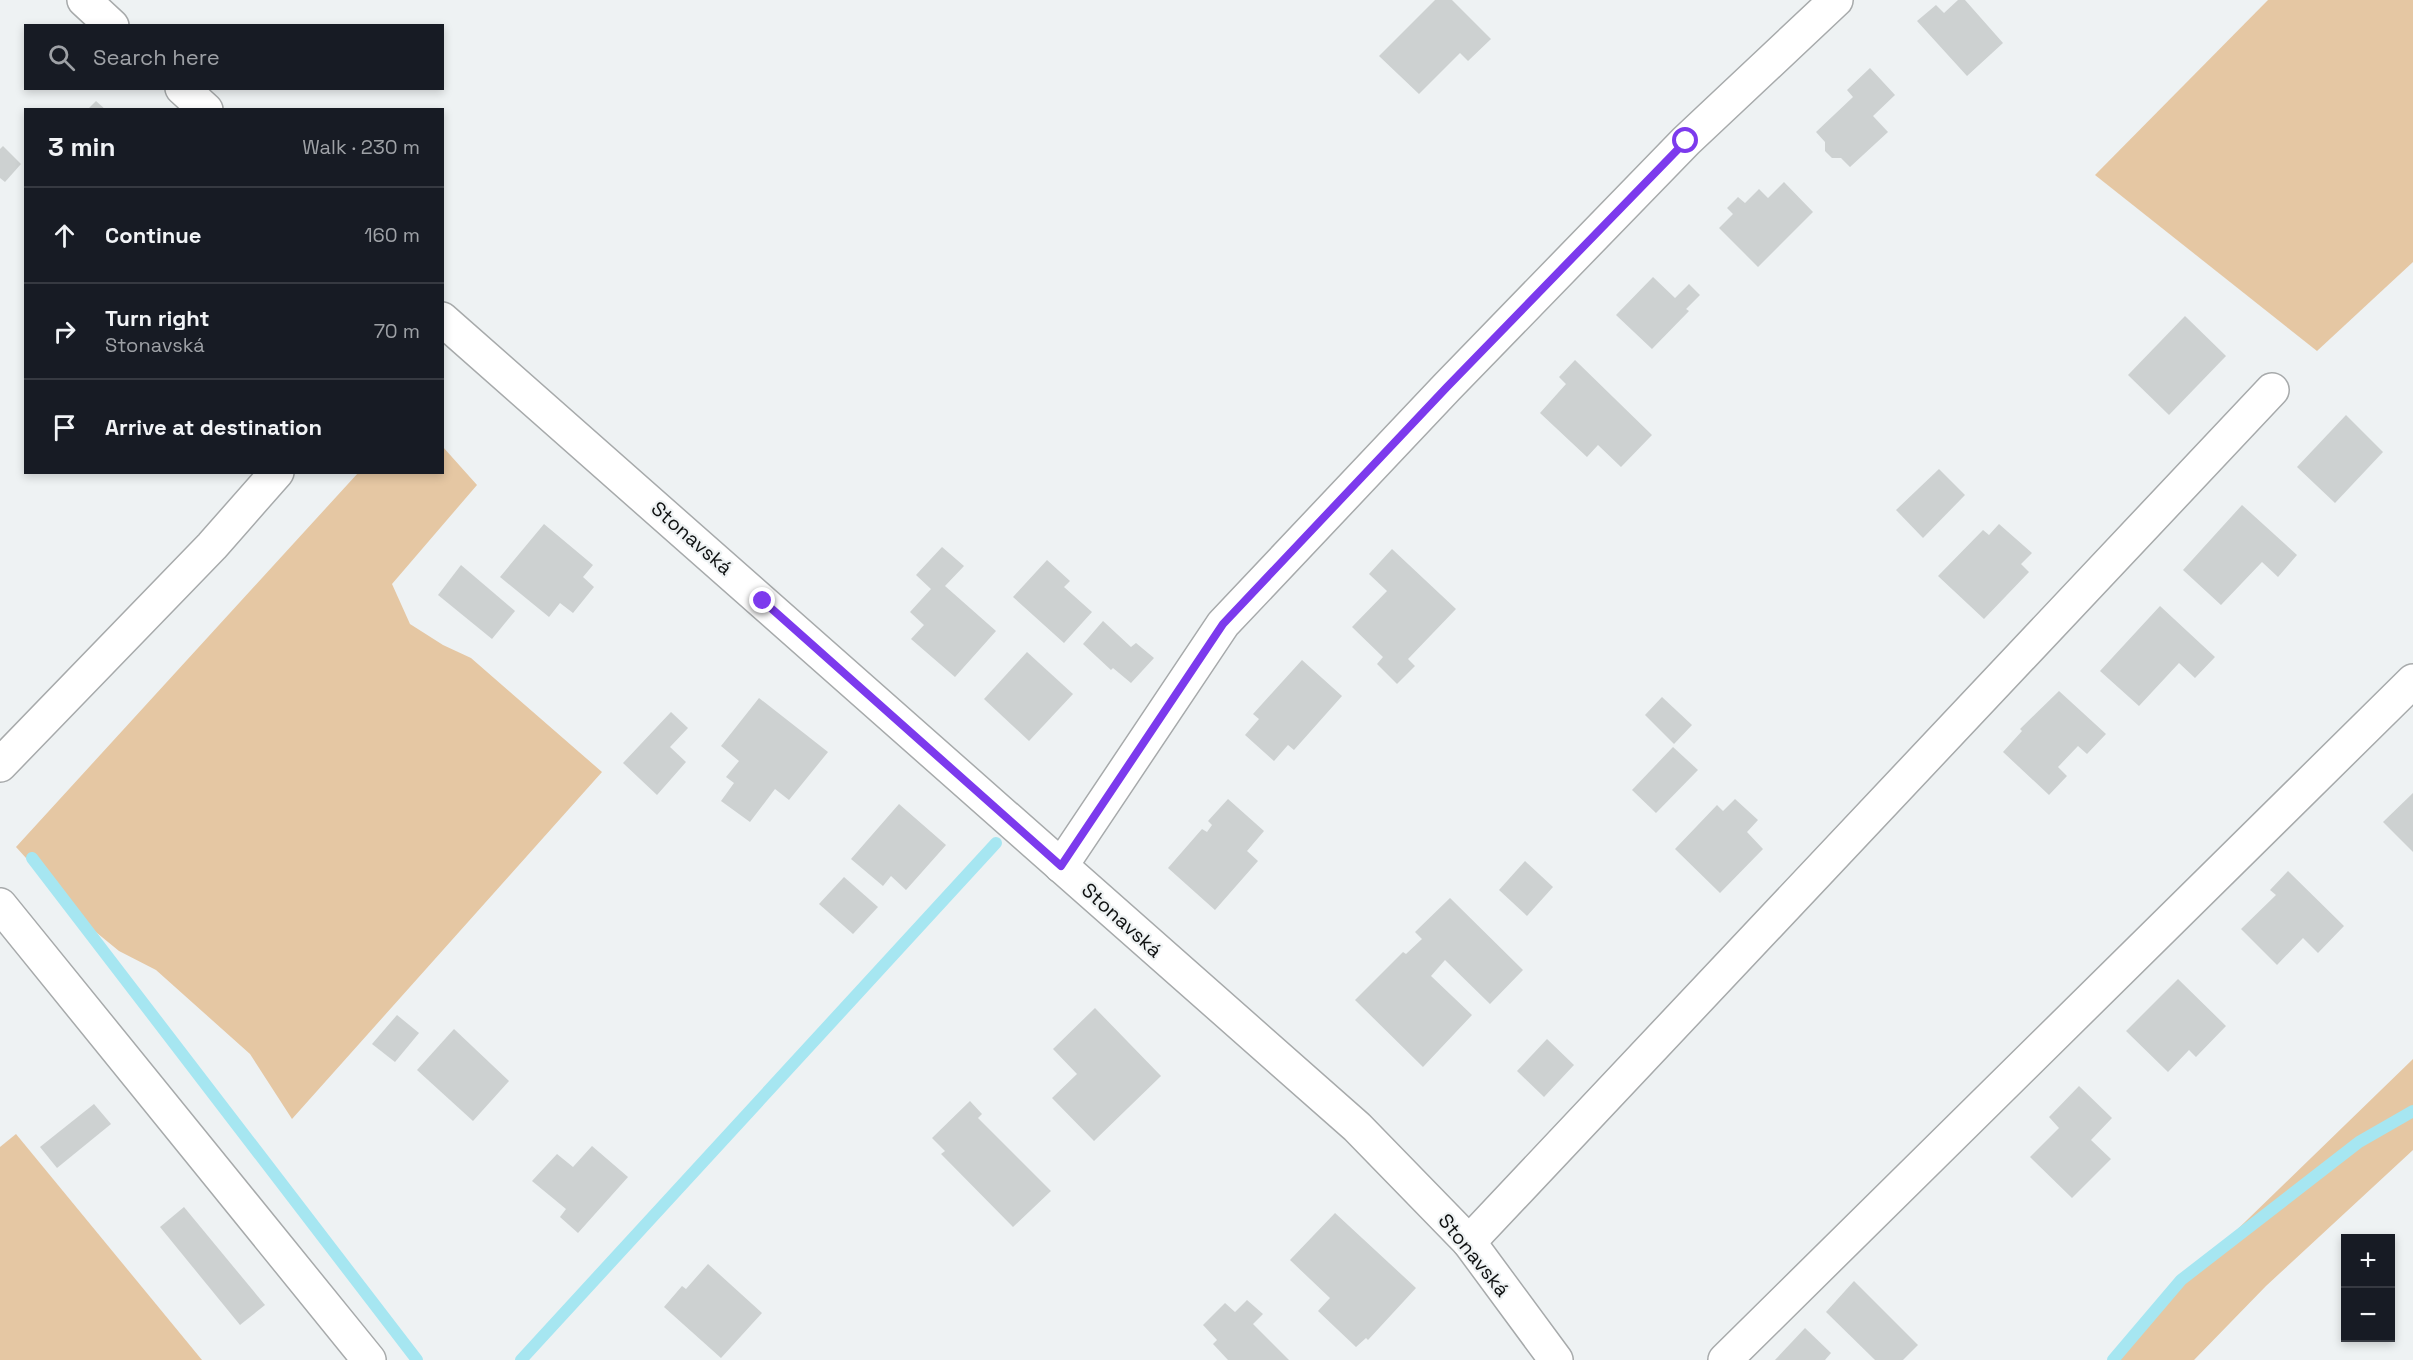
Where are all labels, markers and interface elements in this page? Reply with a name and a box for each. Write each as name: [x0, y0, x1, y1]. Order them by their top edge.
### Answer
search box: [24, 24, 444, 90]
icon: search: [45, 41, 78, 74]
text: Search here: [93, 43, 220, 71]
route start: [1672, 127, 1698, 153]
text: 3 min: [48, 130, 116, 164]
text: Walk · 230 m: [302, 134, 420, 160]
icon: ahead: [48, 219, 81, 252]
text: Continue: [105, 221, 201, 249]
text: 160 m: [364, 222, 420, 248]
text: Turn right: [105, 304, 210, 332]
icon: right: [48, 315, 81, 348]
text: 70 m: [374, 318, 420, 344]
text: Stonavská: [105, 332, 205, 358]
icon: arrive: [48, 411, 81, 444]
text: Arrive at destination: [105, 413, 322, 441]
street label: Stonavská: [646, 495, 738, 581]
route end: [749, 587, 775, 613]
street label: Stonavská: [1076, 877, 1168, 963]
street label: Stonavská: [1433, 1208, 1515, 1302]
map controls: [2341, 1234, 2395, 1342]
button: +: [2341, 1234, 2395, 1288]
button: −: [2341, 1288, 2395, 1342]

